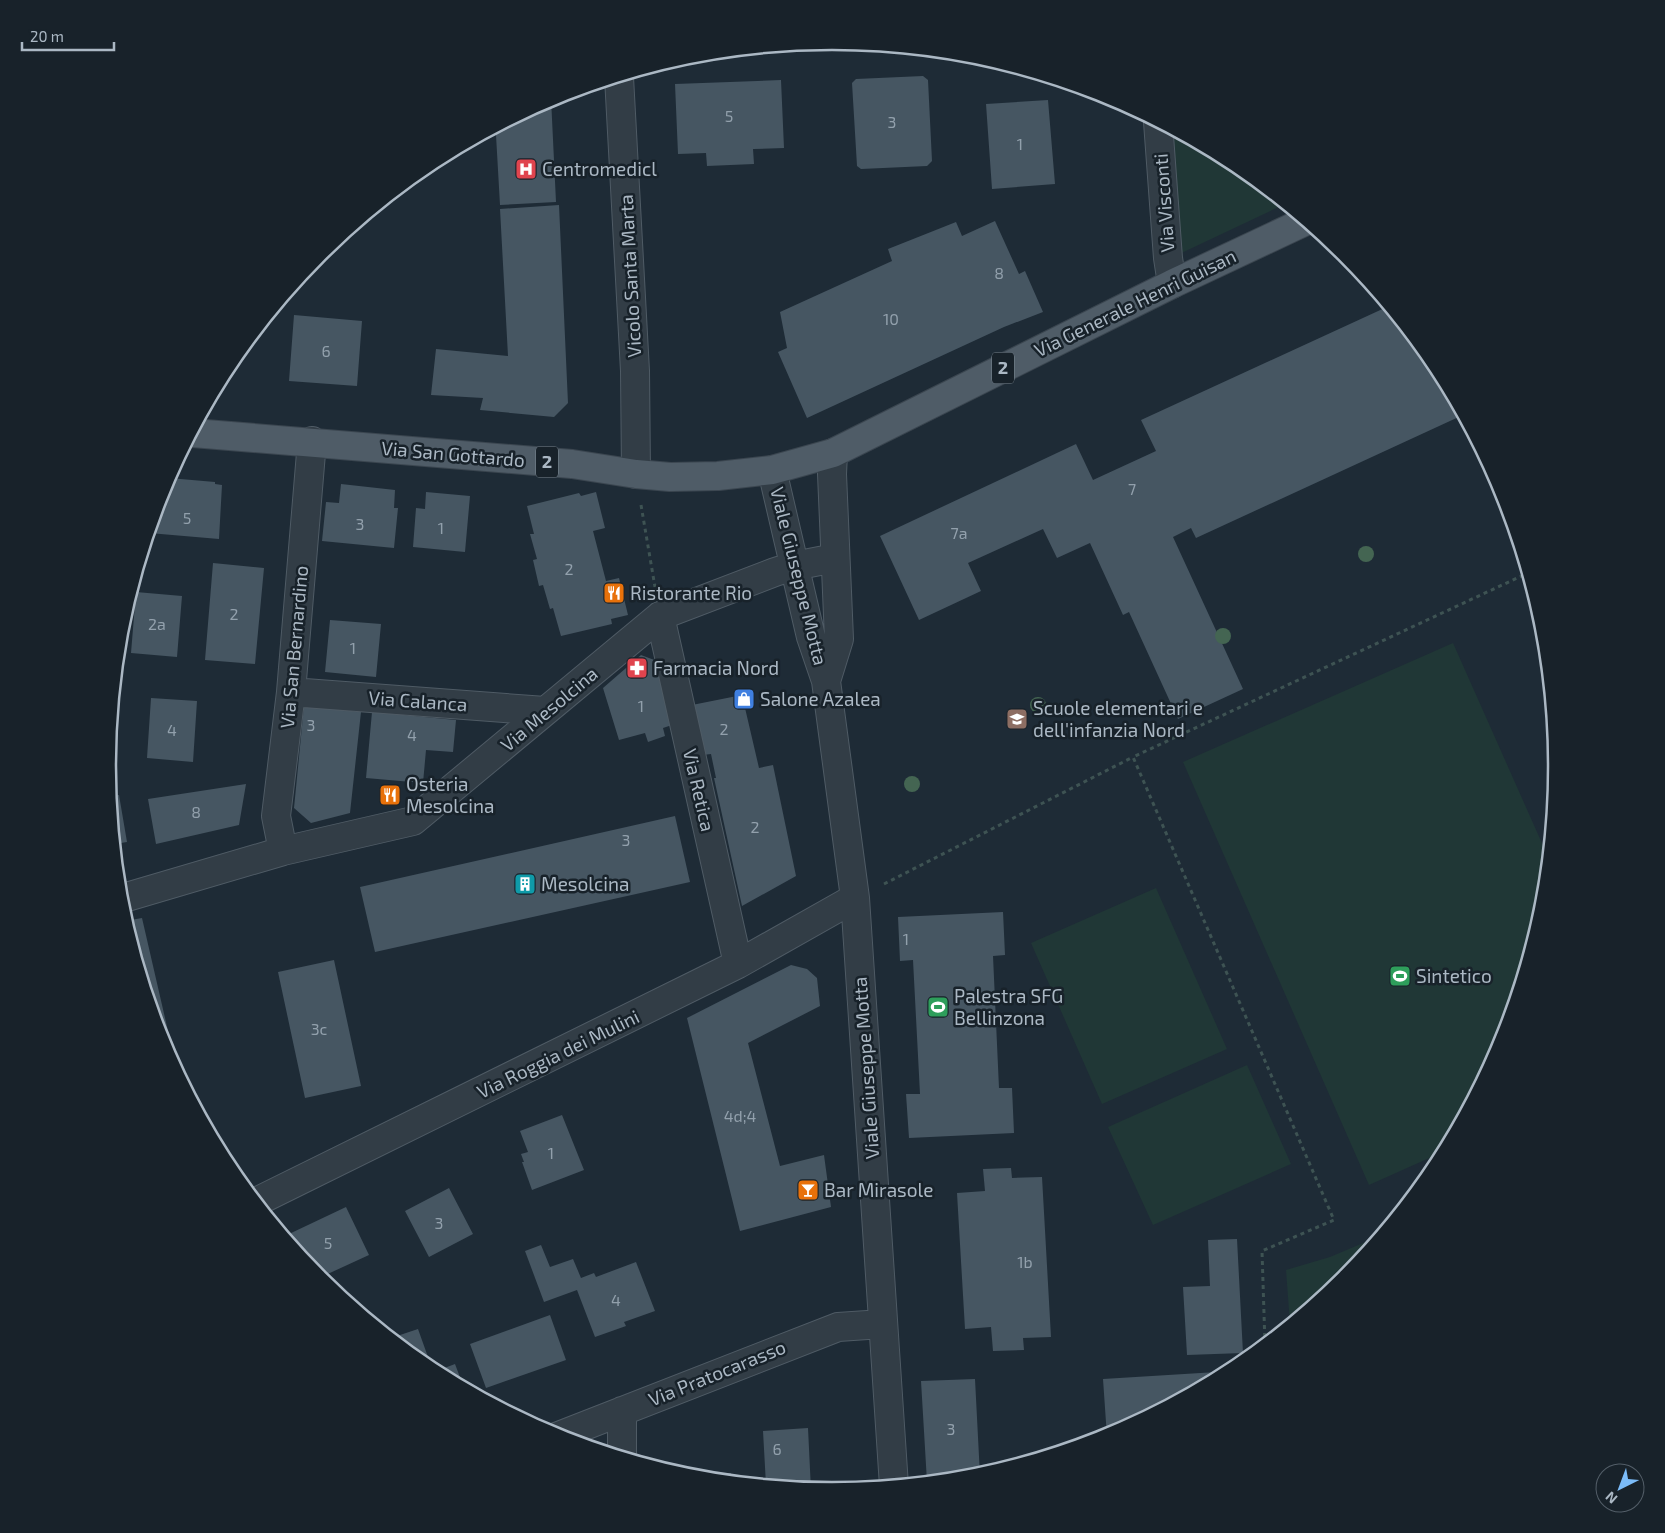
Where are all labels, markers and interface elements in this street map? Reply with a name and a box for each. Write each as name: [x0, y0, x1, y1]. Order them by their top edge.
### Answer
scale bar: [22, 20, 115, 52]
text: 20 m: [30, 27, 64, 45]
house number: 5: [725, 106, 733, 125]
house number: 3: [888, 112, 896, 131]
house number: 1: [1017, 134, 1023, 153]
street label: Via Visconti: [1149, 153, 1178, 253]
hospital icon: Centromedicl: [514, 157, 538, 181]
place label: Centromedicl: [542, 157, 657, 180]
street label: Vicolo Santa Marta: [614, 194, 645, 358]
street label: Via Generale Henri Guisan: [1030, 244, 1239, 361]
house number: 8: [994, 263, 1004, 282]
house number: 10: [883, 309, 899, 328]
house number: 6: [321, 341, 331, 360]
road number: 2: [992, 352, 1014, 383]
street label: Via San Gottardo: [380, 436, 526, 471]
road number: 2: [536, 447, 558, 478]
house number: 7: [1128, 479, 1136, 498]
street label: Viale Giuseppe Motta: [766, 484, 833, 667]
house number: 5: [183, 508, 191, 527]
house number: 3: [356, 514, 364, 533]
house number: 1: [438, 518, 444, 537]
house number: 7a: [951, 523, 967, 542]
house number: 2: [565, 559, 574, 578]
street label: Via San Bernardino: [275, 565, 312, 729]
restaurant icon: Ristorante Rio: [602, 581, 626, 605]
place label: Ristorante Rio: [630, 581, 752, 604]
house number: 2: [230, 604, 239, 623]
house number: 2a: [148, 614, 166, 633]
house number: 1: [350, 638, 356, 657]
pharmacy icon: Farmacia Nord: [625, 656, 649, 680]
place label: Farmacia Nord: [653, 656, 779, 679]
street label: Via Mesolcina: [496, 661, 602, 756]
street label: Via Calanca: [368, 686, 468, 715]
shop icon: Salone Azalea: [732, 687, 756, 711]
place label: Salone Azalea: [760, 687, 881, 710]
house number: 1: [638, 696, 644, 715]
place label: Scuole elementari e dell'infanzia Nord: [1033, 696, 1203, 741]
school or university icon: Scuole elementari e dell'infanzia Nord: [1005, 707, 1029, 731]
house number: 3: [307, 715, 315, 734]
house number: 2: [720, 719, 729, 738]
house number: 4: [167, 720, 177, 739]
house number: 4: [407, 725, 417, 744]
street label: Via Retica: [679, 746, 720, 834]
place label: Osteria Mesolcina: [406, 772, 494, 817]
restaurant icon: Osteria Mesolcina: [378, 783, 402, 807]
house number: 8: [191, 802, 201, 821]
house number: 2: [751, 817, 760, 836]
house number: 3: [622, 830, 630, 849]
building icon: Mesolcina: [513, 872, 537, 896]
place label: Mesolcina: [541, 872, 629, 895]
house number: 1: [903, 929, 909, 948]
sports icon: Sintetico: [1388, 964, 1412, 988]
place label: Sintetico: [1416, 964, 1492, 987]
street label: Viale Giuseppe Motta: [848, 976, 883, 1160]
place label: Palestra SFG Bellinzona: [954, 984, 1063, 1029]
sports icon: Palestra SFG Bellinzona: [926, 995, 950, 1019]
street label: Via Roggia dei Mulini: [473, 1004, 643, 1103]
house number: 3c: [311, 1019, 328, 1038]
house number: 4d;4: [724, 1106, 756, 1125]
house number: 1: [548, 1143, 554, 1162]
bar icon: Bar Mirasole: [796, 1178, 820, 1202]
place label: Bar Mirasole: [824, 1178, 933, 1201]
house number: 3: [435, 1213, 443, 1232]
house number: 5: [324, 1233, 332, 1252]
house number: 1b: [1017, 1252, 1033, 1271]
house number: 4: [611, 1290, 621, 1309]
street label: Via Pratocarasso: [645, 1335, 789, 1411]
house number: 3: [947, 1419, 955, 1438]
house number: 6: [772, 1439, 782, 1458]
north arrow: [1595, 1463, 1645, 1513]
text: N: [1602, 1488, 1620, 1508]

